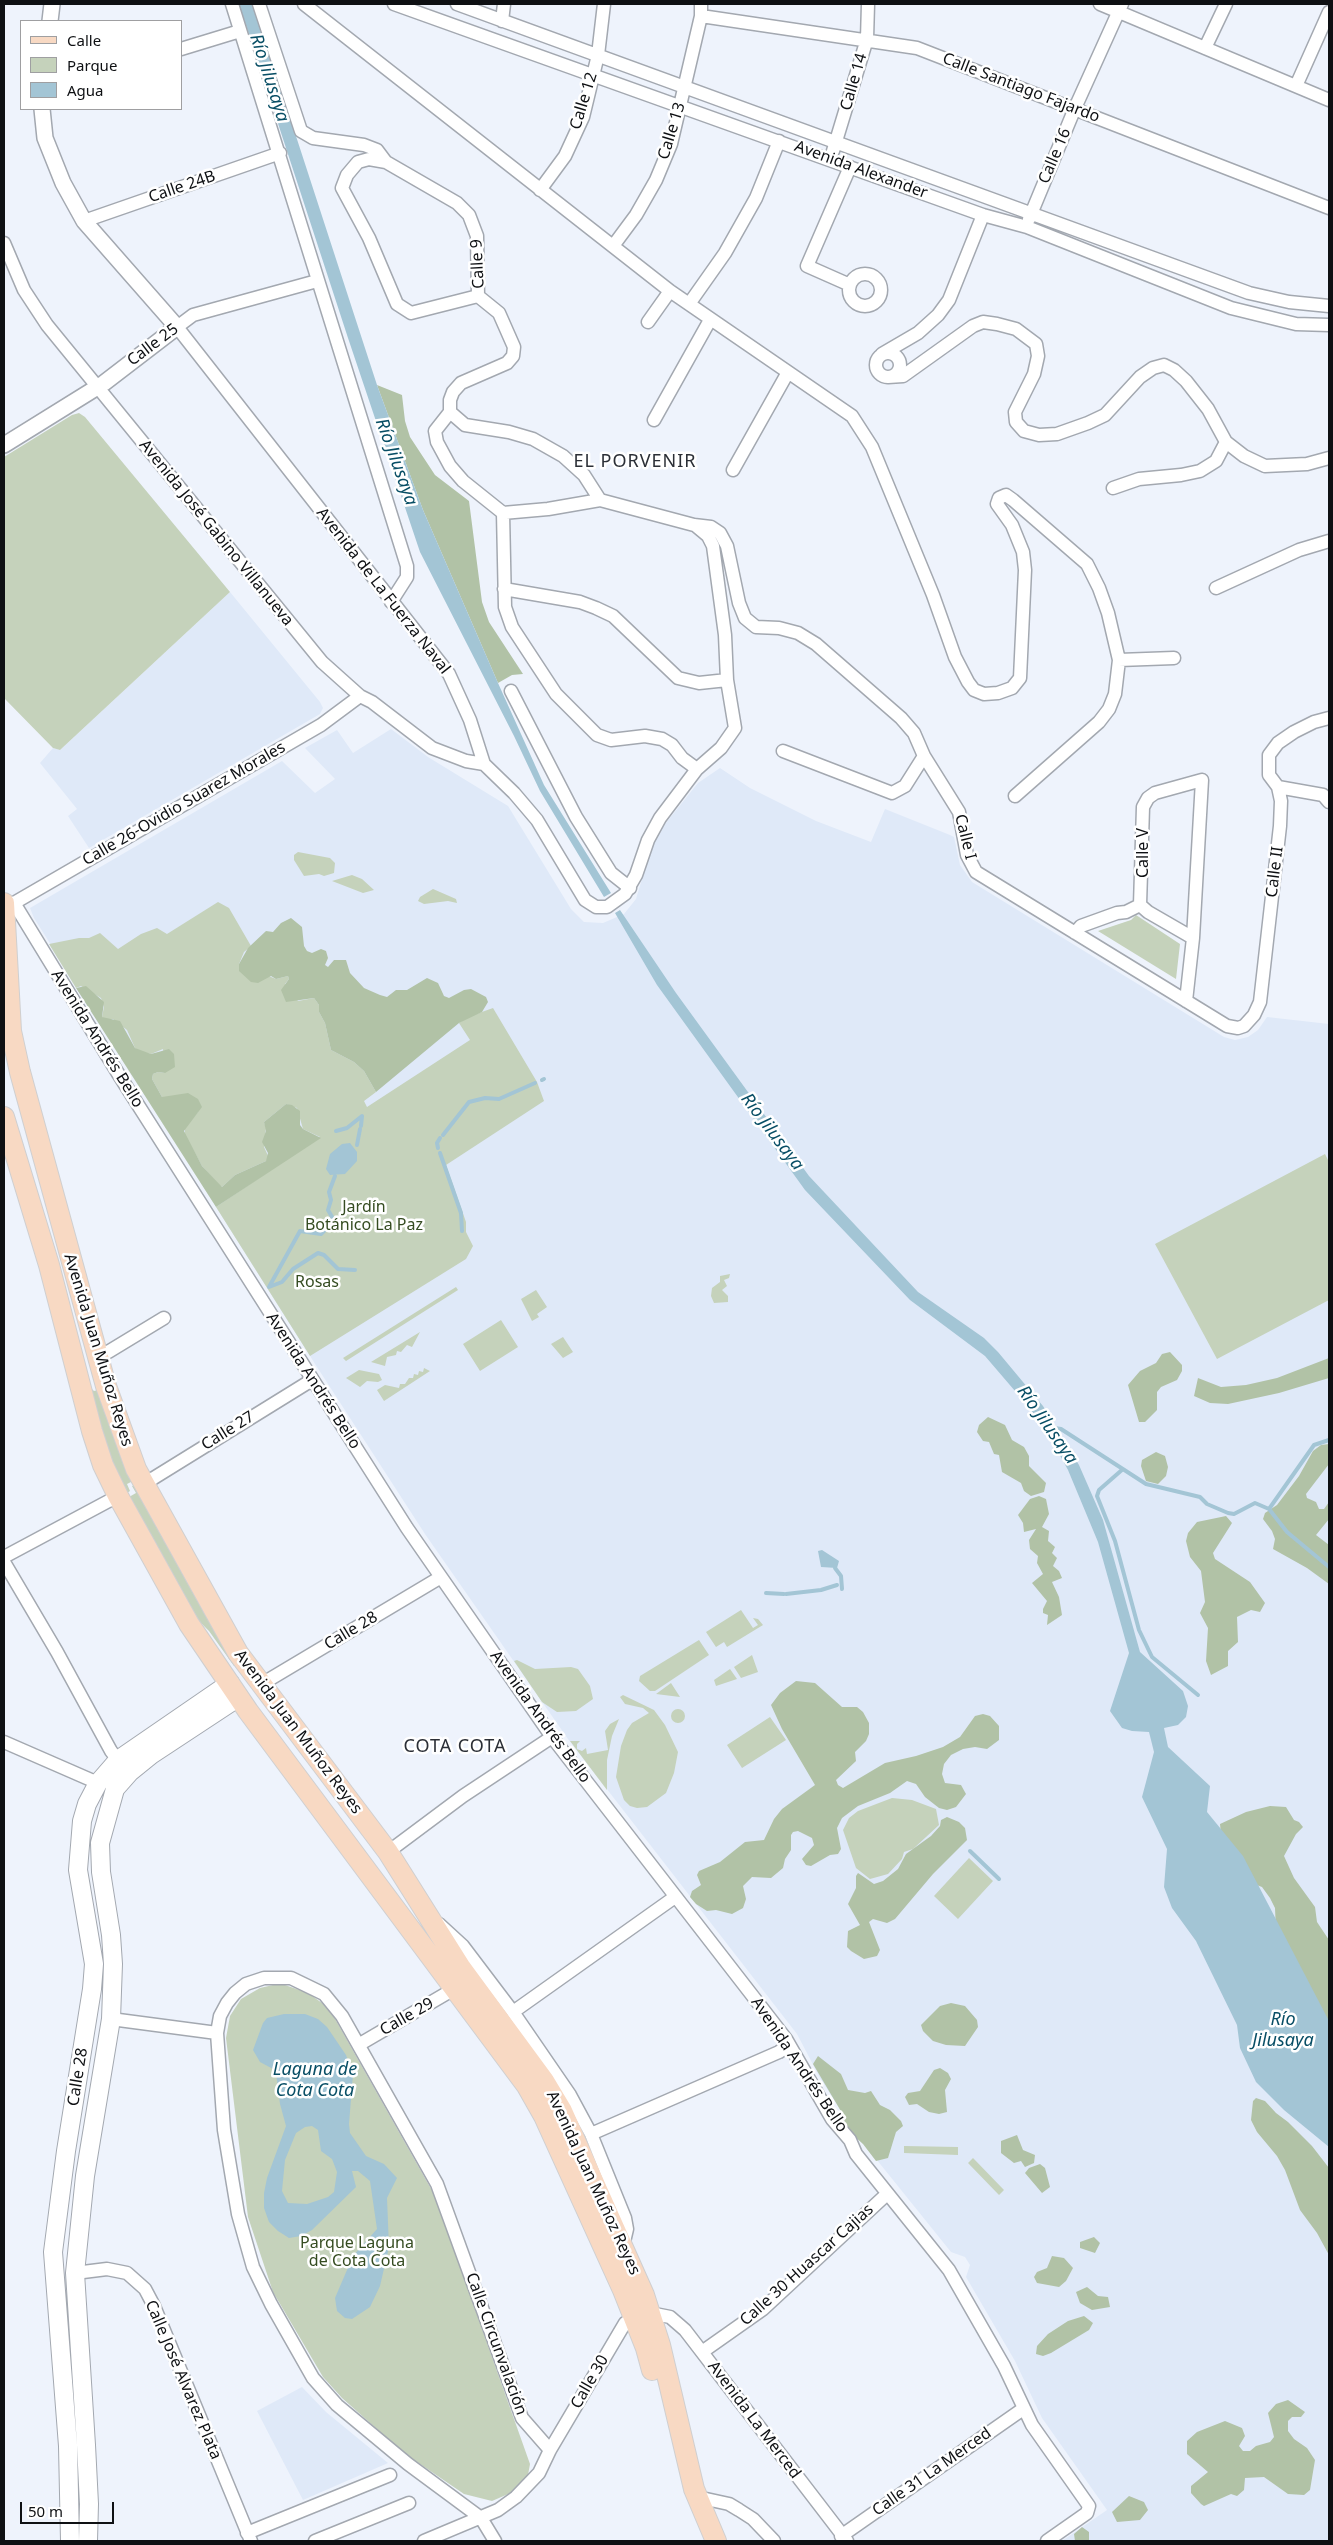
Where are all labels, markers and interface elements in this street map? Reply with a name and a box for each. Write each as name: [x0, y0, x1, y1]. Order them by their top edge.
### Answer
legend: [20, 20, 182, 110]
text: Calle: [67, 30, 101, 50]
water label: Río Jilusaya: [245, 31, 293, 125]
street label: Calle Santiago Fajardo: [940, 49, 1102, 127]
street label: Calle 14: [837, 51, 871, 113]
text: Parque: [67, 55, 117, 75]
street label: Calle 12: [566, 70, 602, 132]
text: Agua: [67, 80, 104, 100]
street label: Calle 13: [654, 100, 690, 162]
street label: Calle 16: [1035, 125, 1075, 187]
street label: Avenida Alexander: [792, 137, 930, 203]
street label: Calle 24B: [146, 167, 218, 207]
street label: Calle 9: [467, 239, 489, 289]
street label: Calle 25: [124, 320, 182, 370]
water label: Río Jilusaya: [370, 416, 422, 508]
street label: Avenida José Gabino Villanueva: [135, 436, 297, 630]
district label: EL PORVENIR: [572, 451, 698, 473]
street label: Avenida de La Fuerza Naval: [312, 504, 454, 678]
street label: Calle 26-Ovidio Suarez Morales: [79, 738, 289, 870]
street label: Calle I: [950, 812, 980, 862]
street label: Calle V: [1133, 828, 1153, 878]
street label: Calle II: [1262, 845, 1288, 899]
street label: Avenida Andrés Bello: [47, 967, 147, 1111]
water label: Río Jilusaya: [736, 1089, 808, 1175]
park label: Jardín Botánico La Paz: [305, 1197, 423, 1235]
street label: Avenida Juan Muñoz Reyes: [59, 1251, 137, 1449]
park label: Rosas: [295, 1272, 339, 1292]
street label: Avenida Andrés Bello: [262, 1309, 364, 1453]
water label: Río Jilusaya: [1012, 1382, 1082, 1468]
street label: Calle 27: [198, 1407, 258, 1455]
street label: Calle 28: [321, 1608, 381, 1654]
street label: Avenida Juan Muñoz Reyes: [230, 1646, 366, 1818]
street label: Avenida Andrés Bello: [486, 1647, 594, 1787]
district label: COTA COTA: [402, 1736, 508, 1758]
street label: Calle 29: [377, 1994, 437, 2040]
street label: Avenida Andrés Bello: [747, 1994, 851, 2136]
water label: Río Jilusaya: [1252, 2009, 1314, 2052]
street label: Calle 28: [64, 2046, 92, 2108]
water label: Laguna de Cota Cota: [273, 2059, 357, 2102]
street label: Avenida Juan Muñoz Reyes: [542, 2088, 644, 2278]
street label: Calle 30 Huascar Cajias: [736, 2200, 878, 2330]
park label: Parque Laguna de Cota Cota: [300, 2233, 414, 2271]
street label: Calle Circunvalación: [461, 2270, 531, 2418]
street label: Calle José Alvarez Plata: [141, 2297, 225, 2463]
street label: Calle 30: [567, 2352, 613, 2412]
street label: Avenida La Merced: [704, 2357, 804, 2483]
street label: Calle 31 La Merced: [869, 2424, 995, 2520]
scale bar: [22, 2492, 116, 2524]
text: 50 m: [28, 2501, 63, 2521]

